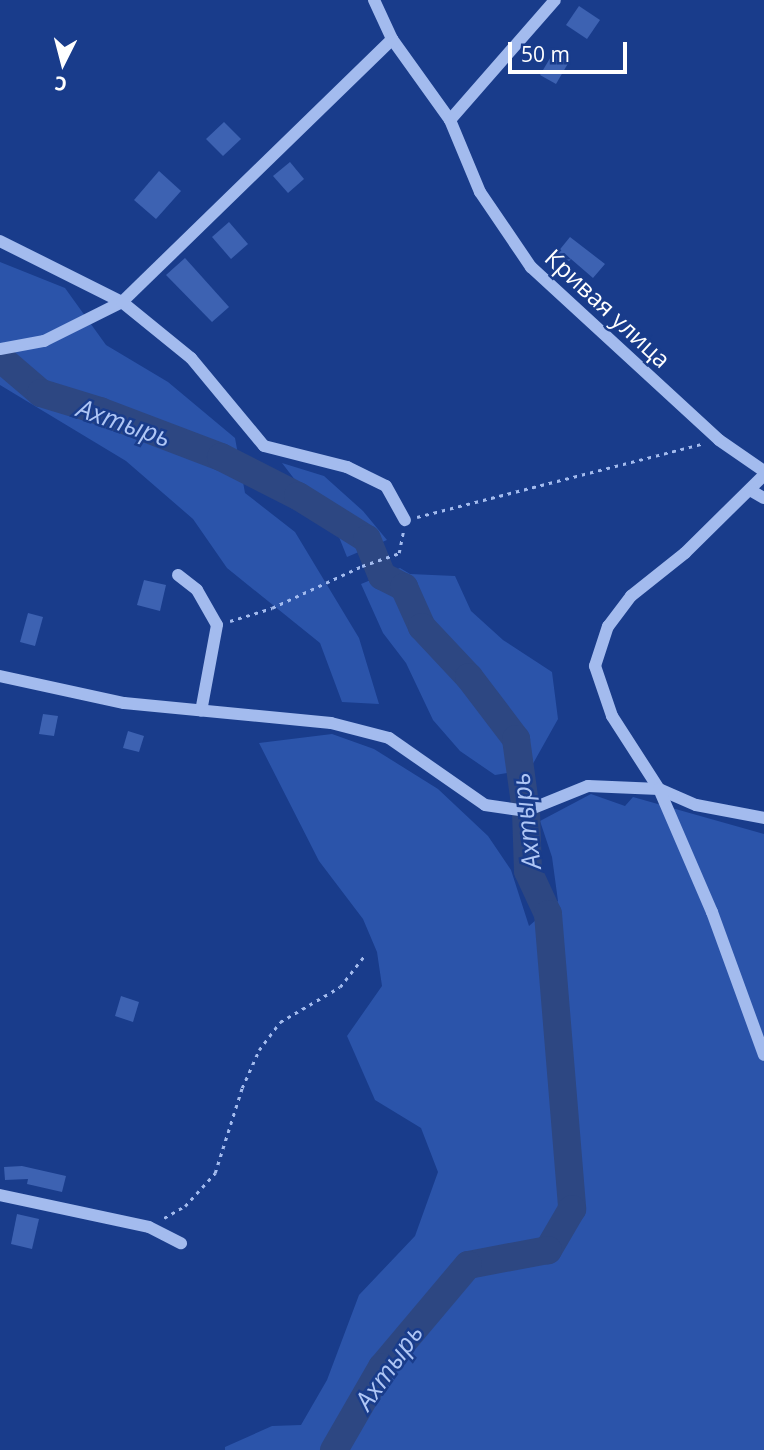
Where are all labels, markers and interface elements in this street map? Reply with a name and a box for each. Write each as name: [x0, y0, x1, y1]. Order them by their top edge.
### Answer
north arrow: [28, 28, 98, 98]
scale bar: [512, 28, 631, 72]
text: 50 m: [521, 40, 570, 68]
text: С: [53, 70, 68, 97]
street label: Кривая улица: [539, 243, 677, 373]
water label: Ахтырь: [73, 392, 175, 454]
water label: Ахтырь: [505, 771, 547, 871]
water label: Ахтырь: [348, 1318, 430, 1416]

